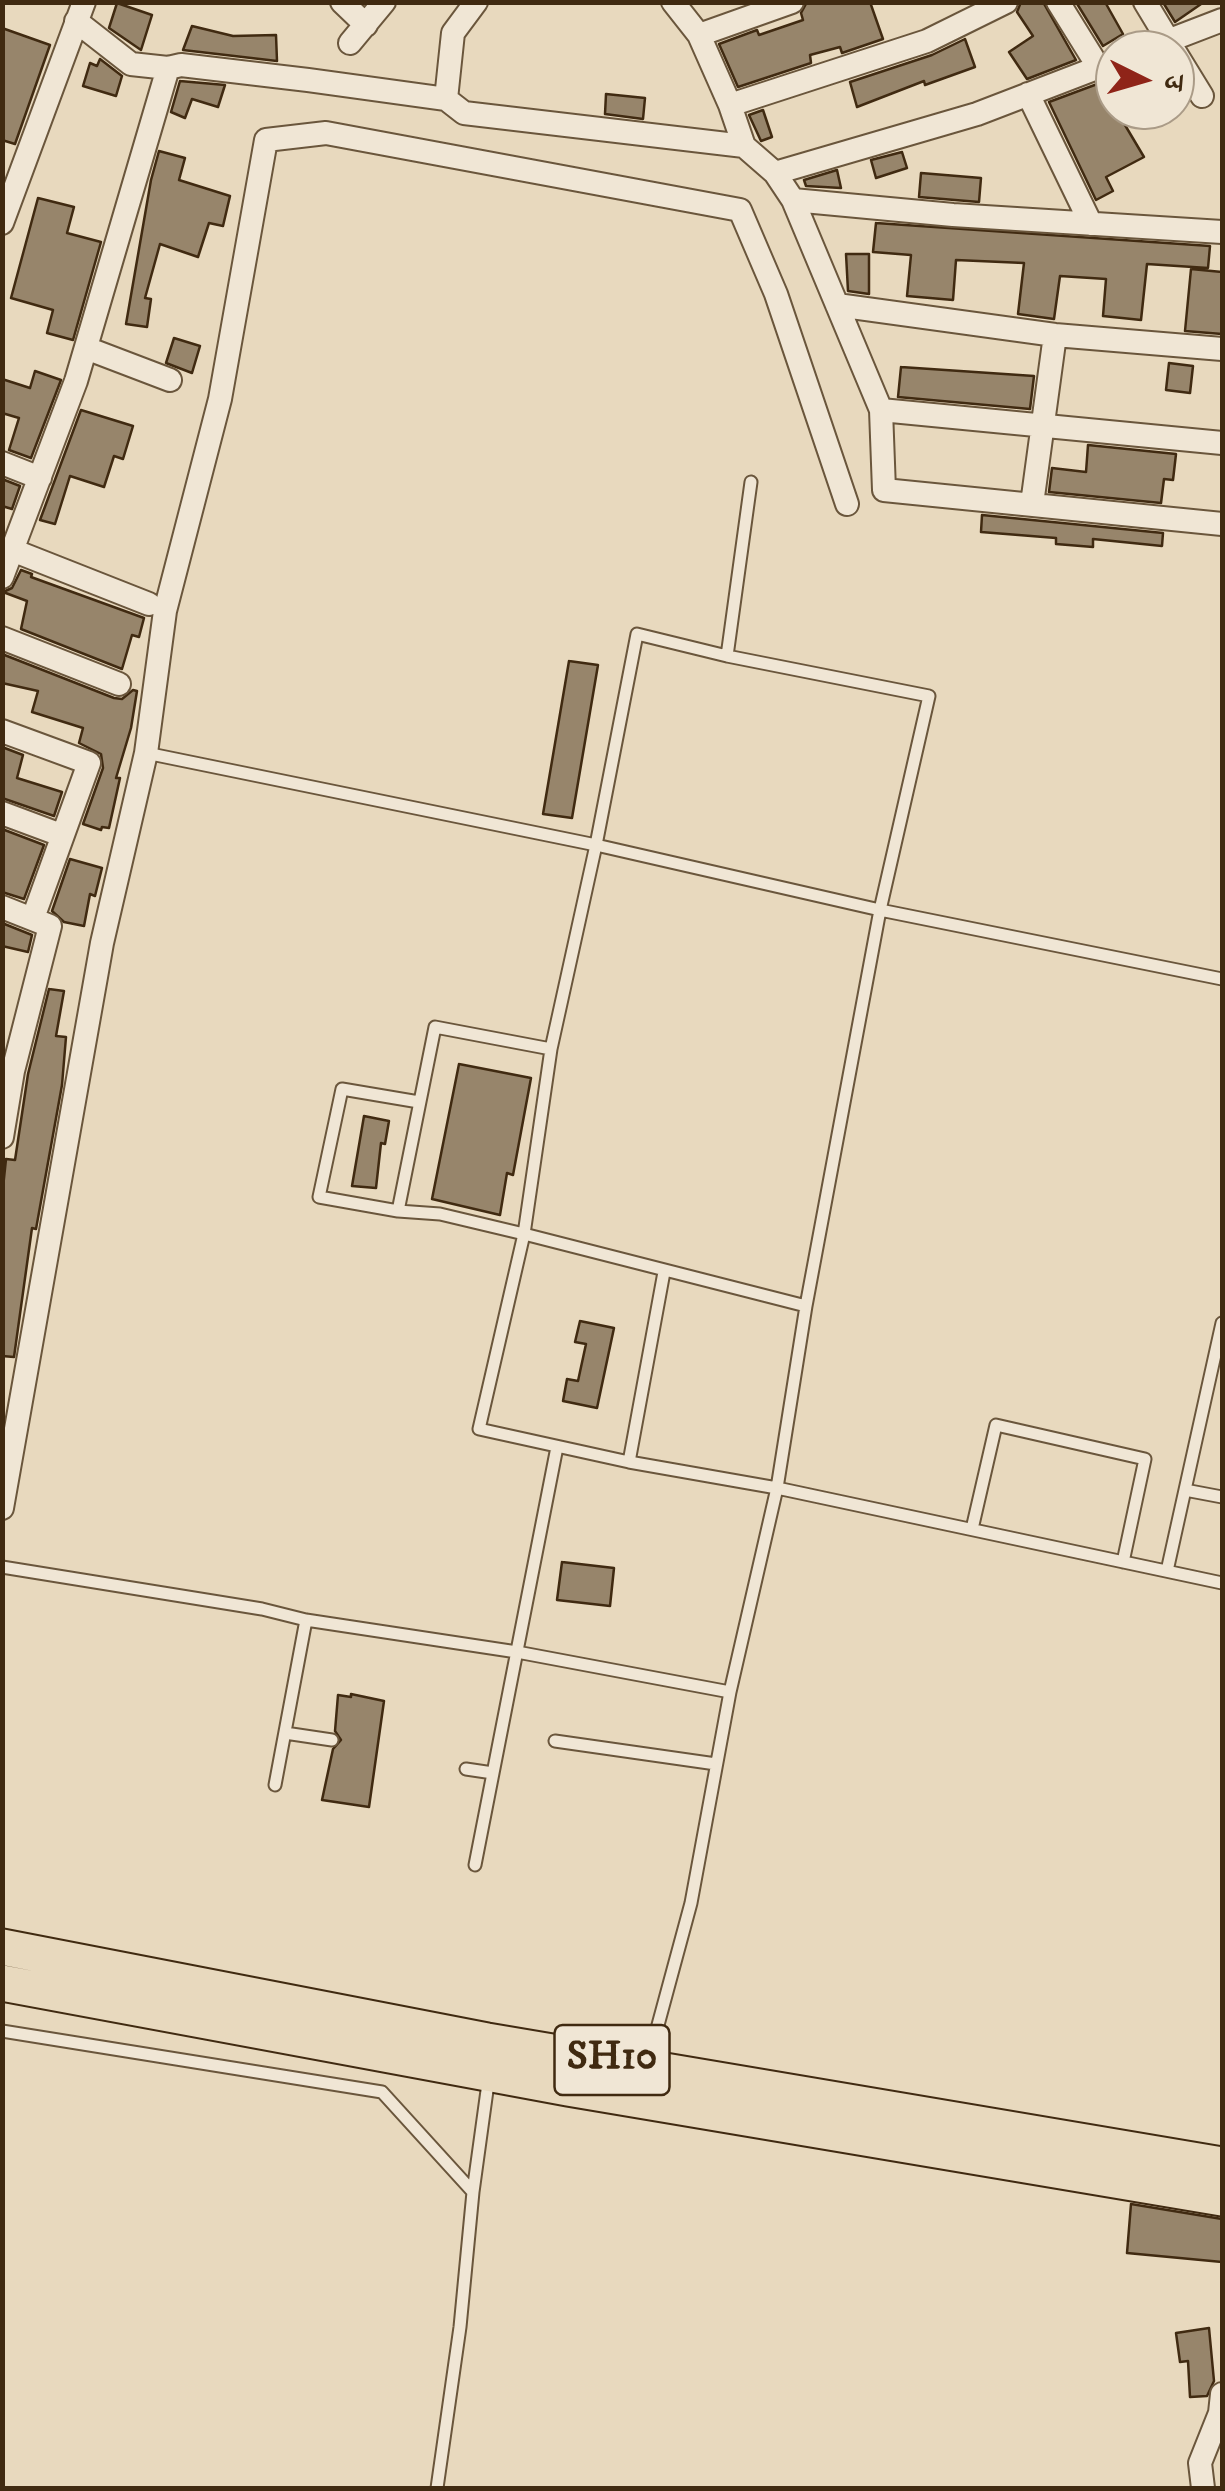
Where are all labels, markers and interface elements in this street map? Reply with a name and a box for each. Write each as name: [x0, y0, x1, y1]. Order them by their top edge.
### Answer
north arrow: [1095, 30, 1195, 130]
text: उ: [1155, 74, 1191, 91]
road number: SH10: [554, 2025, 670, 2095]

